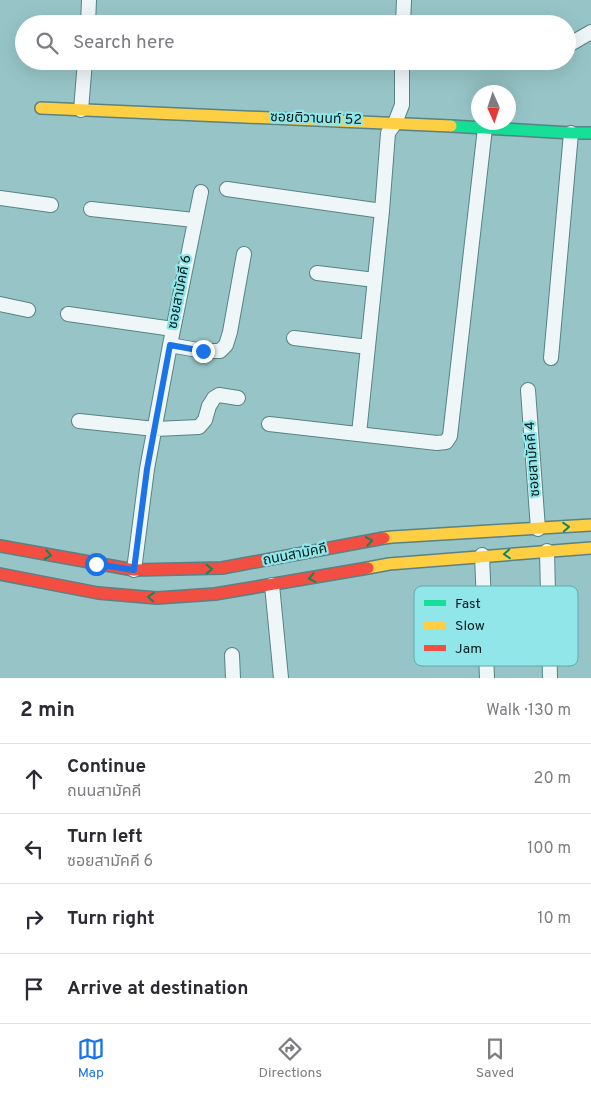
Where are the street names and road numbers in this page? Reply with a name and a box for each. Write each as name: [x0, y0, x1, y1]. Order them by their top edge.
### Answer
street label: ซอยติวานนท์ 52: [270, 109, 362, 129]
street label: ซอยสามัคคี 6: [164, 253, 196, 331]
street label: ซอยสามัคคี 4: [522, 421, 544, 497]
street label: ถนนสามัคคี: [261, 540, 329, 570]

